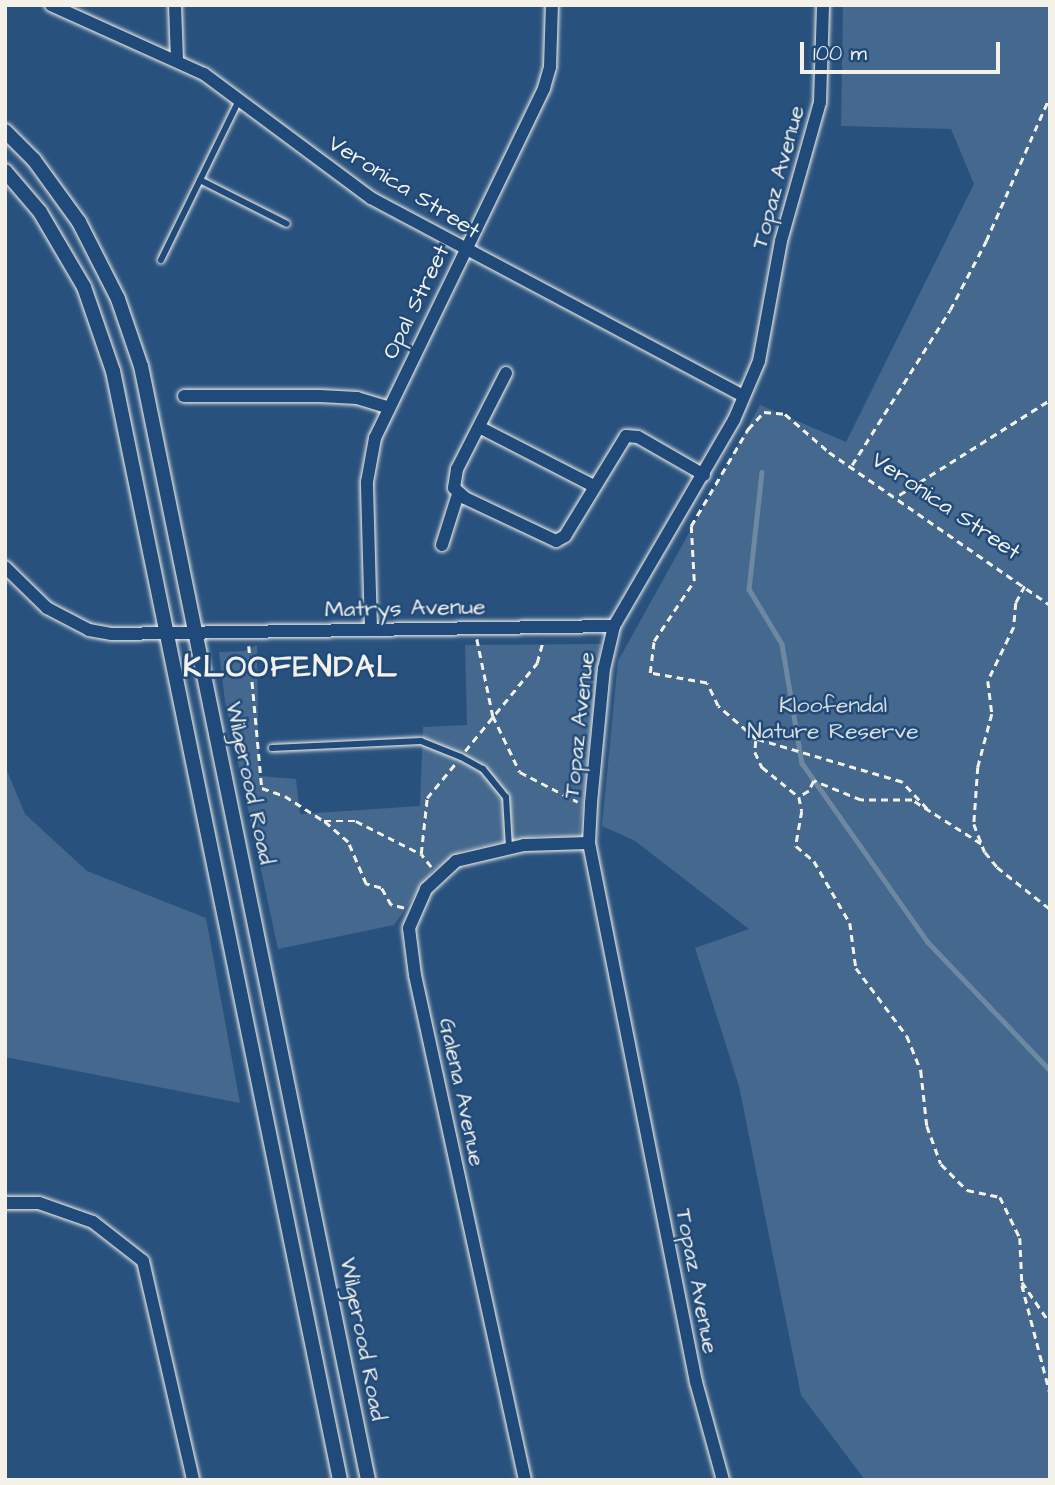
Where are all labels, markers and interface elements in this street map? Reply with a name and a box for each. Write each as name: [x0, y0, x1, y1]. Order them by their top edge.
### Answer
scale bar: [803, 28, 1002, 72]
text: 100 m: [813, 39, 867, 68]
street label: Topaz Avenue: [746, 102, 810, 252]
street label: Veronica Street: [323, 129, 485, 245]
street label: Opal Street: [376, 240, 456, 364]
street label: Veronica Street: [866, 446, 1026, 566]
street label: Matrys Avenue: [324, 593, 486, 623]
district label: KLOOFENDAL: [184, 649, 398, 685]
street label: Topaz Avenue: [558, 650, 600, 800]
park label: Kloofendal Nature Reserve: [747, 691, 919, 745]
street label: Wilgerood Road: [219, 699, 281, 867]
street label: Galena Avenue: [433, 1015, 491, 1169]
street label: Topaz Avenue: [669, 1206, 725, 1356]
street label: Wilgerood Road: [334, 1255, 392, 1423]

